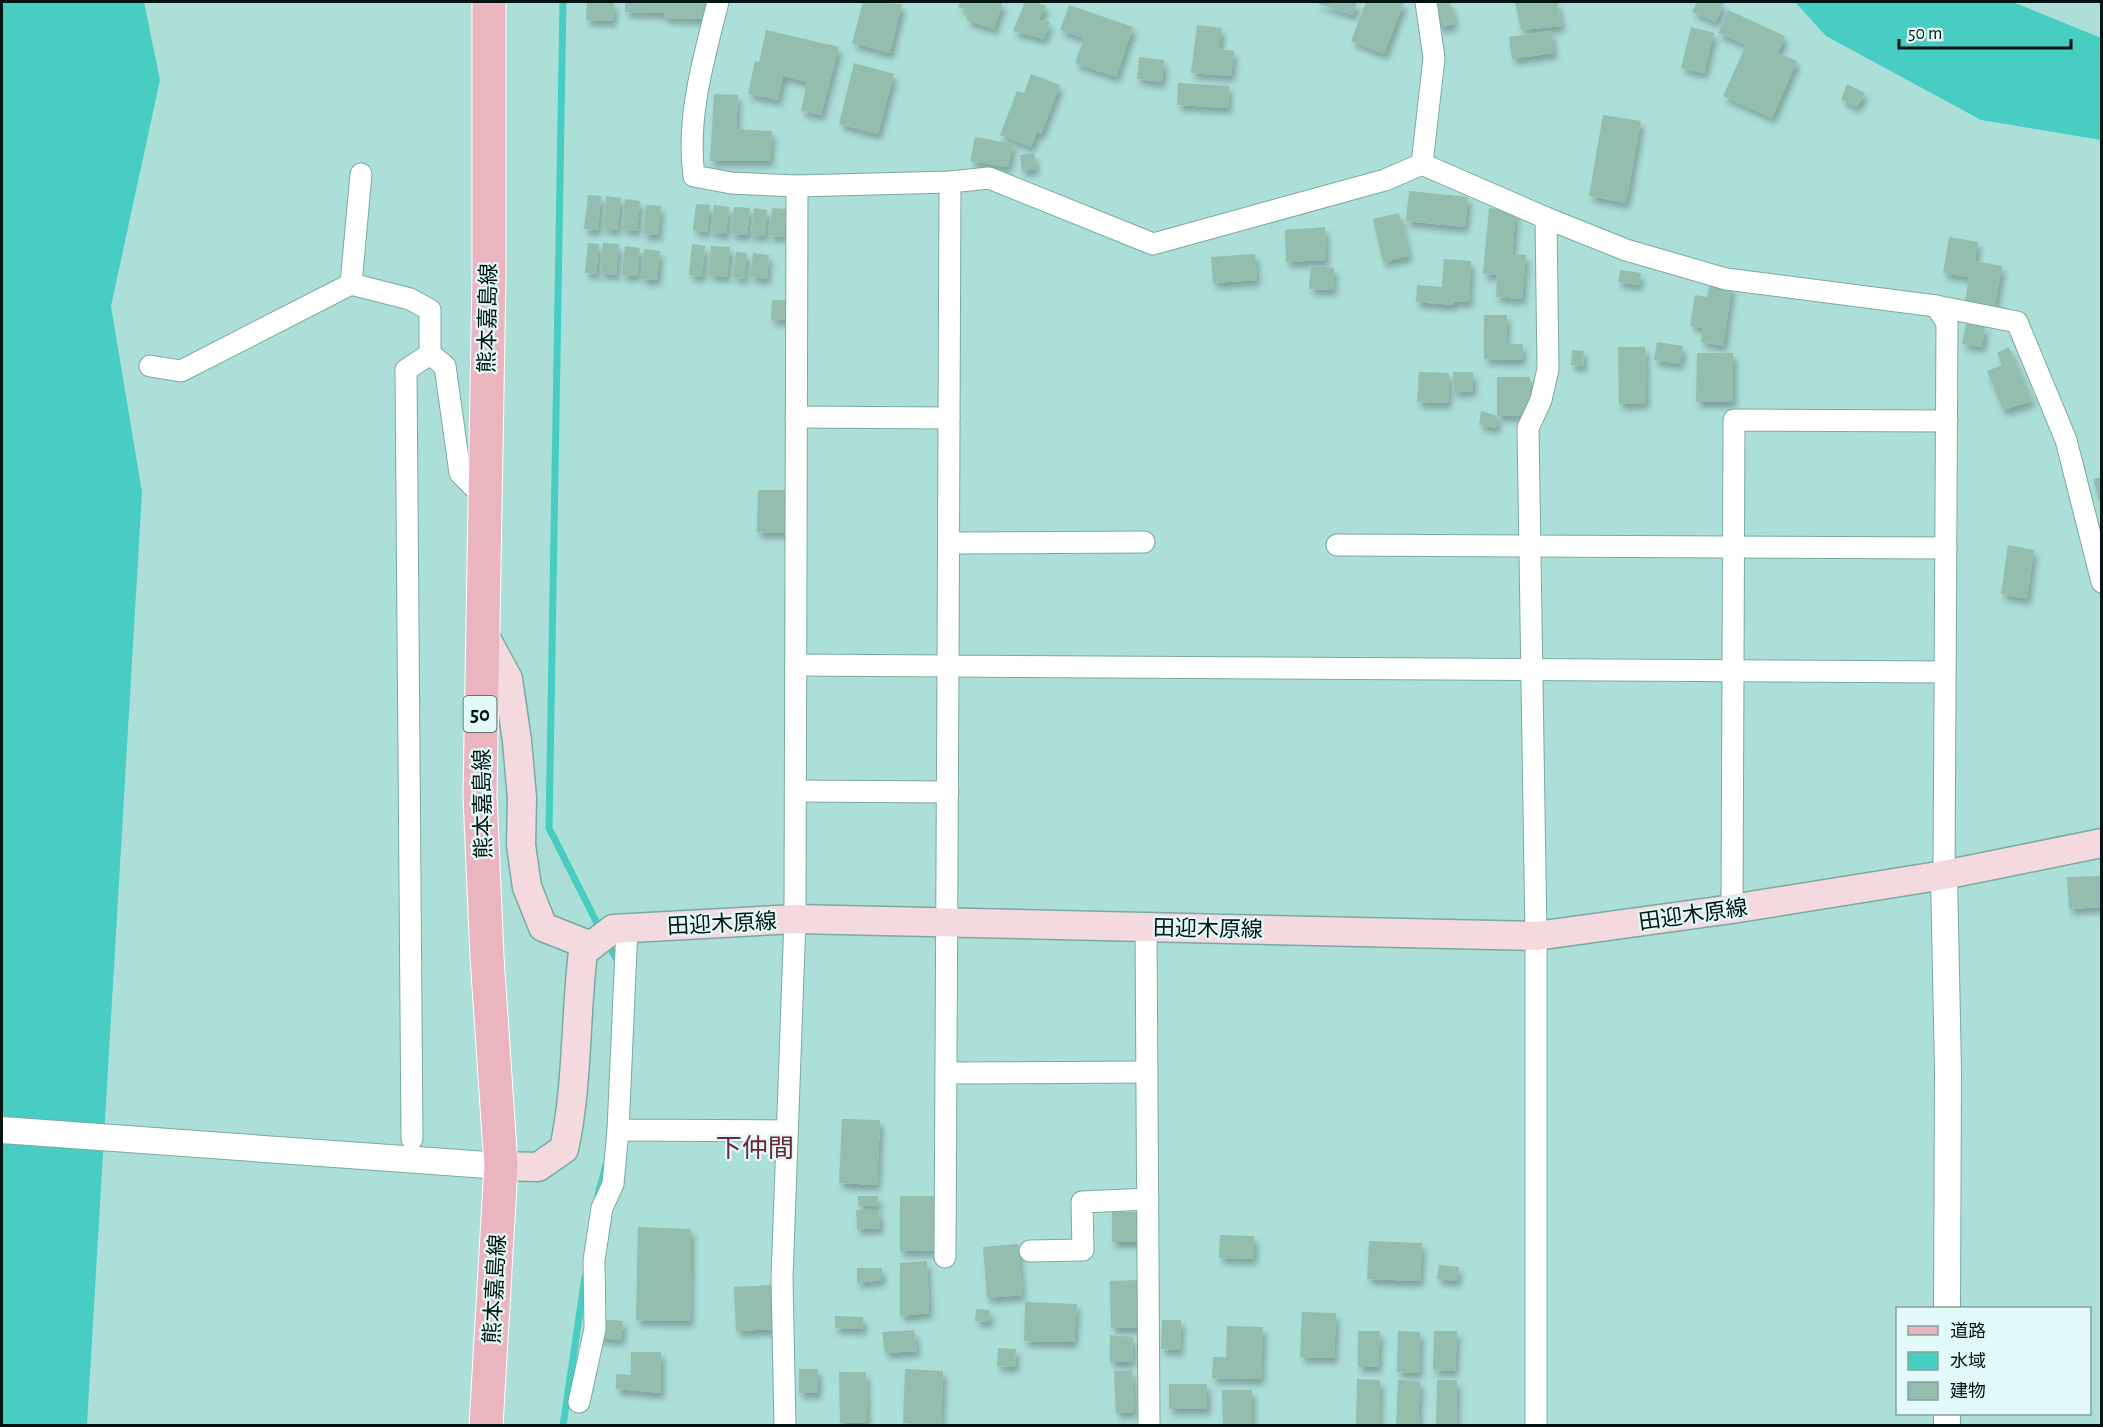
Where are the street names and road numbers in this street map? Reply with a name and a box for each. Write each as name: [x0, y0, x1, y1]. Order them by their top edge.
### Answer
street label: 熊本嘉島線: [475, 263, 500, 373]
road number: 50: [464, 696, 496, 732]
street label: 熊本嘉島線: [470, 749, 495, 859]
street label: 田迎木原線: [1637, 895, 1749, 934]
street label: 田迎木原線: [666, 909, 778, 938]
street label: 田迎木原線: [1153, 916, 1263, 941]
street label: 熊本嘉島線: [480, 1233, 509, 1345]

